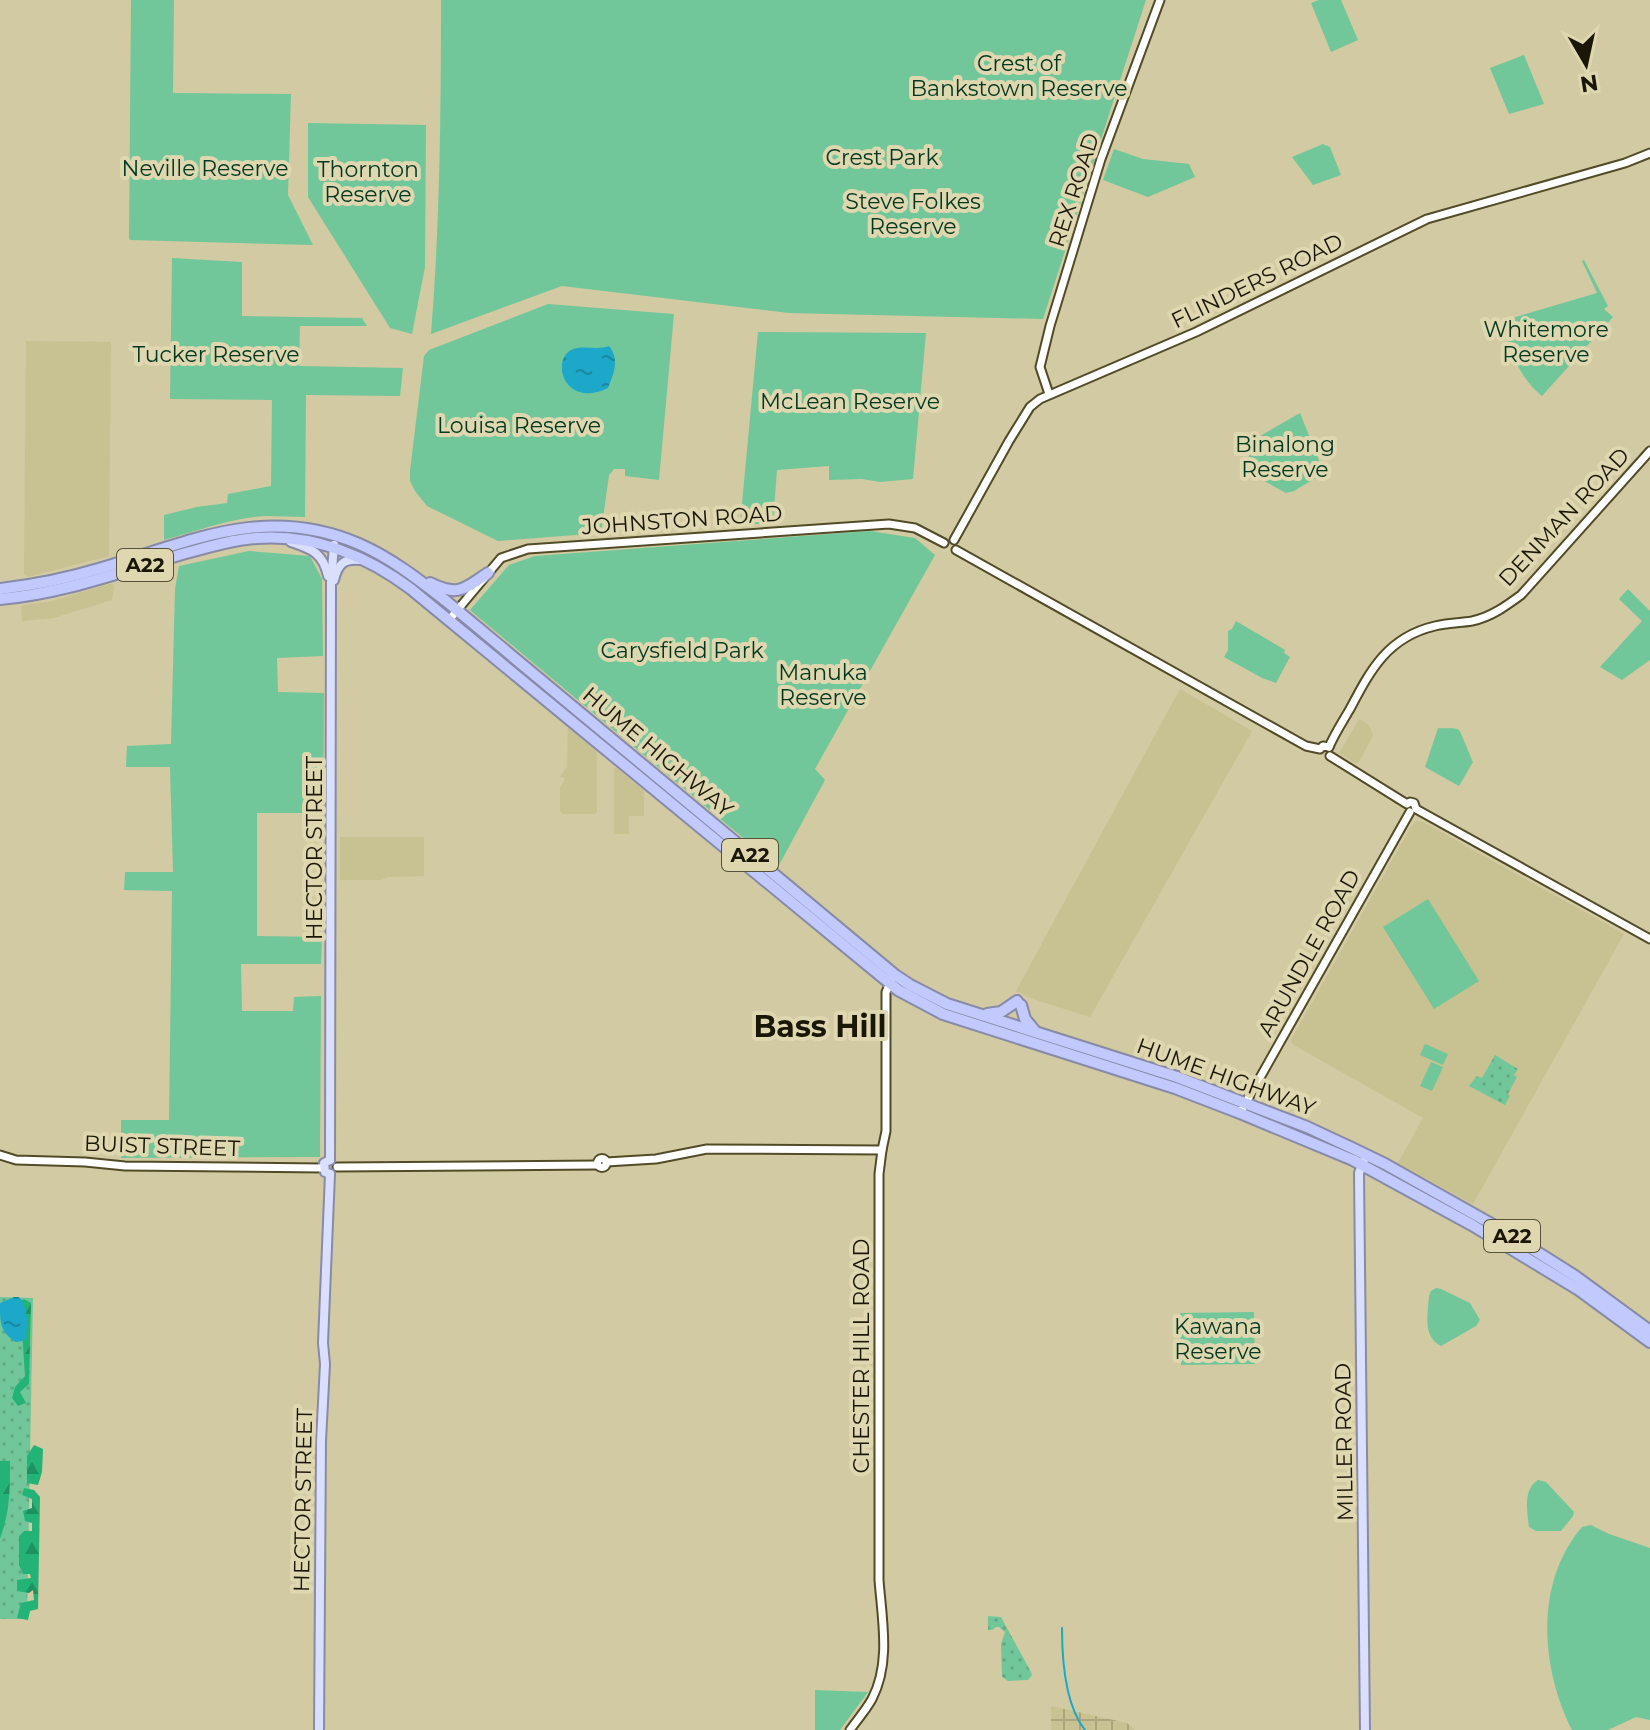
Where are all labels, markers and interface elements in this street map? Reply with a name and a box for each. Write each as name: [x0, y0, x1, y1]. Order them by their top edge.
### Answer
north arrow: [1546, 24, 1626, 104]
park label: Crest of Bankstown Reserve: [910, 50, 1128, 102]
text: N: [1578, 69, 1600, 98]
street label: REX ROAD: [1043, 129, 1105, 251]
park label: Crest Park: [825, 144, 939, 171]
park label: Neville Reserve: [122, 155, 288, 182]
park label: Thornton Reserve: [317, 156, 419, 208]
park label: Steve Folkes Reserve: [845, 188, 981, 240]
street label: FLINDERS ROAD: [1167, 228, 1347, 334]
park label: Whitemore Reserve: [1483, 316, 1609, 368]
park label: Tucker Reserve: [132, 341, 300, 368]
park label: McLean Reserve: [760, 388, 940, 415]
park label: Louisa Reserve: [437, 412, 601, 439]
park label: Binalong Reserve: [1235, 431, 1335, 483]
street label: DENMAN ROAD: [1493, 442, 1635, 592]
street label: JOHNSTON ROAD: [580, 500, 783, 541]
road number: A22: [117, 549, 173, 581]
park label: Carysfield Park: [600, 637, 764, 664]
park label: Manuka Reserve: [778, 659, 868, 711]
street label: HUME HIGHWAY: [577, 681, 739, 823]
street label: HECTOR STREET: [301, 755, 328, 940]
road number: A22: [722, 839, 778, 871]
street label: ARUNDLE ROAD: [1252, 865, 1366, 1041]
district label: Bass Hill: [753, 1008, 887, 1045]
street label: HUME HIGHWAY: [1133, 1032, 1319, 1122]
street label: BUIST STREET: [83, 1130, 241, 1162]
road number: A22: [1484, 1220, 1540, 1252]
street label: CHESTER HILL ROAD: [848, 1239, 875, 1473]
park label: Kawana Reserve: [1174, 1313, 1262, 1365]
street label: MILLER ROAD: [1329, 1363, 1359, 1521]
street label: HECTOR STREET: [288, 1407, 318, 1592]

